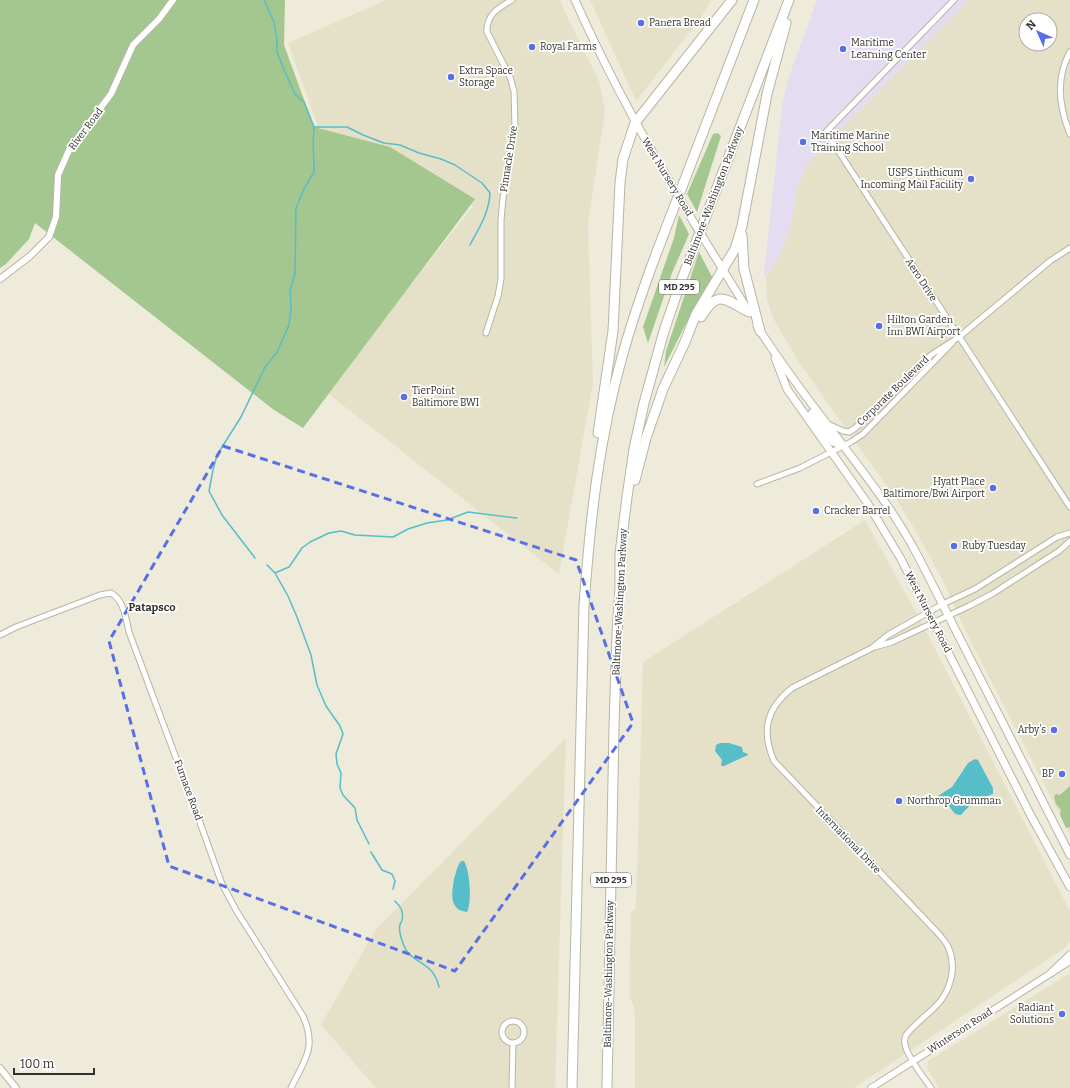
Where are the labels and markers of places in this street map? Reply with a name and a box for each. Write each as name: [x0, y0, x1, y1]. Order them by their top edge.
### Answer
place label: Panera Bread: [649, 17, 711, 29]
marker: Panera Bread: [636, 18, 646, 28]
place label: Maritime Learning Center: [851, 37, 927, 61]
place label: Royal Farms: [540, 41, 597, 53]
marker: Royal Farms: [527, 42, 537, 52]
marker: Maritime Learning Center: [838, 44, 848, 54]
place label: Extra Space Storage: [459, 65, 513, 89]
marker: Extra Space Storage: [446, 72, 456, 82]
place label: Maritime Marine Training School: [811, 130, 889, 154]
marker: Maritime Marine Training School: [798, 137, 808, 147]
place label: USPS Linthicum Incoming Mail Facility: [861, 167, 964, 191]
marker: USPS Linthicum Incoming Mail Facility: [966, 174, 976, 184]
place label: Hilton Garden Inn BWI Airport: [887, 314, 961, 338]
marker: Hilton Garden Inn BWI Airport: [874, 321, 884, 331]
place label: TierPoint Baltimore BWI: [412, 385, 480, 409]
marker: TierPoint Baltimore BWI: [399, 392, 409, 402]
place label: Hyatt Place Baltimore/Bwi Airport: [883, 476, 985, 500]
marker: Hyatt Place Baltimore/Bwi Airport: [988, 483, 998, 493]
place label: Cracker Barrel: [824, 505, 891, 517]
marker: Cracker Barrel: [811, 506, 821, 516]
place label: Ruby Tuesday: [962, 540, 1027, 552]
marker: Ruby Tuesday: [949, 541, 959, 551]
place label: Arby's: [1017, 724, 1046, 736]
marker: Arby's: [1049, 725, 1059, 735]
place label: BP: [1042, 768, 1054, 780]
marker: BP: [1057, 769, 1067, 779]
place label: Northrop Grumman: [907, 795, 1002, 807]
marker: Northrop Grumman: [894, 796, 904, 806]
place label: Radiant Solutions: [1010, 1002, 1054, 1026]
marker: Radiant Solutions: [1057, 1009, 1067, 1019]

